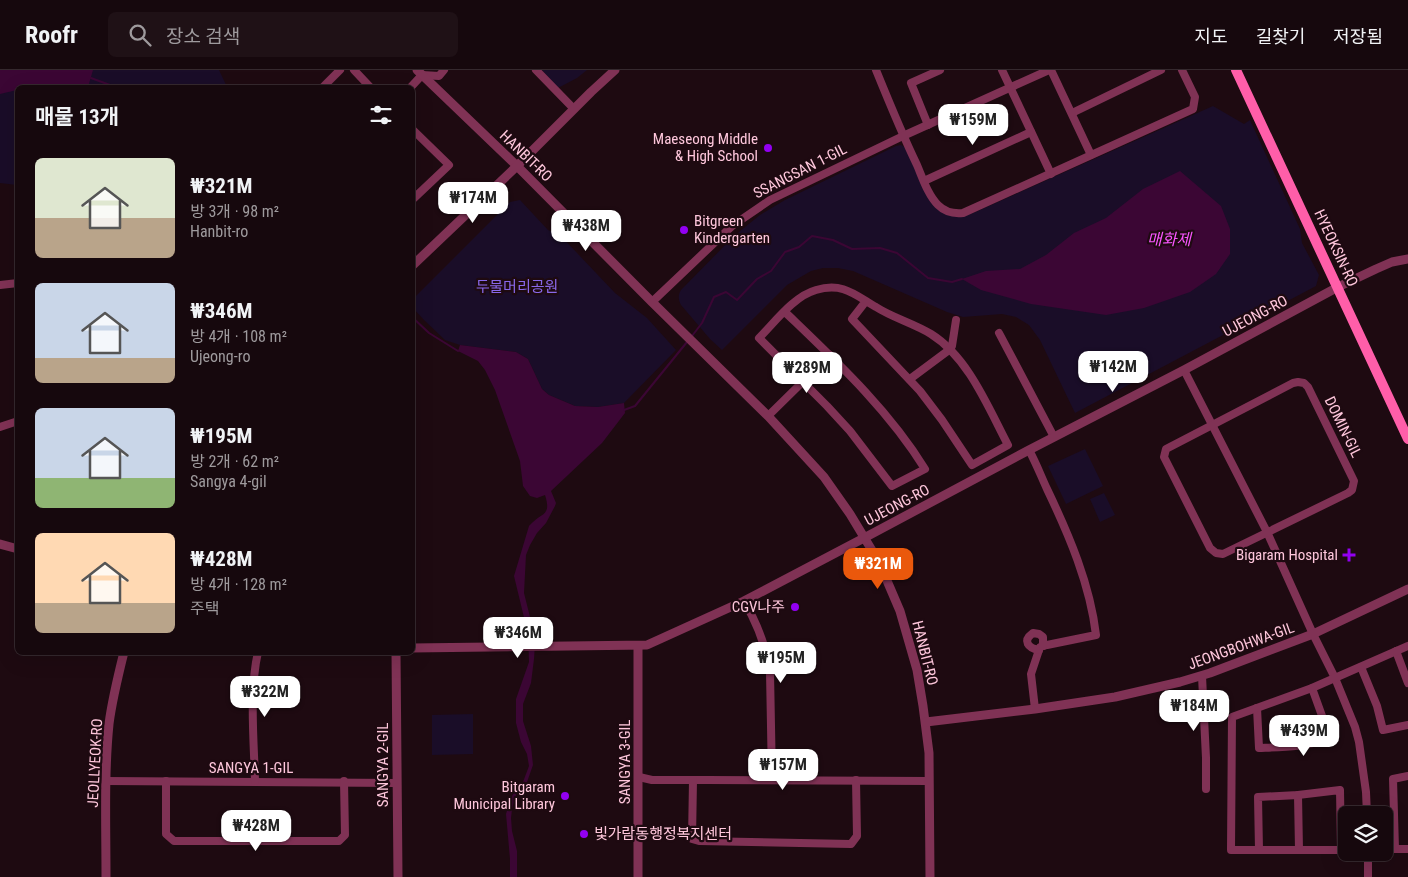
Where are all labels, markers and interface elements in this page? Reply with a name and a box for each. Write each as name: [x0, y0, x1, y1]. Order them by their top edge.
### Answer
search box: [108, 12, 458, 57]
text: Roofr: [25, 21, 78, 49]
icon: search: [126, 21, 154, 49]
text: 장소 검색: [166, 25, 240, 48]
text: 지도: [1195, 26, 1228, 47]
text: 길찾기: [1256, 26, 1305, 47]
text: 저장됨: [1333, 26, 1383, 47]
icon: filters: [367, 101, 395, 129]
pin: ₩159M: [938, 104, 1008, 146]
text: 매물 13개: [35, 105, 119, 129]
text: ₩159M: [949, 110, 997, 129]
street label: HANBIT-RO: [496, 127, 556, 185]
place label: Maeseong Middle & High School: [653, 130, 758, 165]
street label: SSANGSAN 1-GIL: [750, 140, 850, 202]
marker: Maeseong Middle & High School: [762, 142, 774, 154]
text: ₩321M: [190, 174, 253, 198]
icon: home: [75, 178, 135, 238]
pin: ₩174M: [438, 182, 508, 224]
text: ₩174M: [449, 188, 497, 207]
text: 방 3개 · 98 m²: [190, 202, 279, 221]
street label: HYEOKSIN-RO: [1310, 207, 1362, 289]
pin: ₩438M: [551, 210, 621, 252]
place label: Bitgreen Kindergarten: [694, 212, 770, 247]
text: ₩438M: [562, 216, 610, 235]
text: Hanbit-ro: [190, 222, 248, 241]
marker: Bitgreen Kindergarten: [678, 224, 690, 236]
water label: 매화제: [1147, 230, 1193, 249]
park label: 두물머리공원: [476, 278, 558, 296]
street label: UJEONG-RO: [1219, 291, 1291, 341]
text: ₩346M: [190, 299, 253, 323]
icon: home: [75, 303, 135, 363]
text: 방 4개 · 108 m²: [190, 327, 287, 346]
text: Ujeong-ro: [190, 347, 250, 366]
pin: ₩142M: [1078, 350, 1148, 393]
pin: ₩289M: [772, 352, 842, 394]
text: ₩142M: [1089, 357, 1137, 376]
text: ₩289M: [783, 358, 831, 377]
street label: DOMIN-GIL: [1321, 394, 1365, 460]
text: ₩195M: [190, 424, 253, 448]
icon: home: [75, 428, 135, 488]
text: 방 2개 · 62 m²: [190, 452, 279, 471]
text: Sangya 4-gil: [190, 472, 267, 491]
street label: UJEONG-RO: [861, 480, 933, 530]
place label: Bigaram Hospital: [1236, 546, 1338, 564]
text: ₩428M: [190, 547, 253, 571]
pin: ₩321M: [843, 548, 913, 590]
marker: Bigaram Hospital: [1342, 548, 1356, 562]
icon: home: [75, 553, 135, 613]
text: ₩321M: [854, 554, 902, 573]
text: 방 4개 · 128 m²: [190, 575, 287, 594]
place label: CGV나주: [732, 598, 785, 616]
text: 주택: [190, 599, 219, 618]
marker: CGV나주: [789, 601, 801, 613]
pin: ₩346M: [483, 616, 553, 659]
street label: JEONGBOHWA-GIL: [1185, 618, 1297, 674]
street label: HANBIT-RO: [908, 619, 942, 687]
text: ₩346M: [494, 623, 542, 642]
pin: ₩195M: [746, 642, 816, 684]
text: ₩195M: [757, 648, 805, 667]
pin: ₩322M: [230, 676, 300, 718]
text: ₩322M: [241, 682, 289, 701]
pin: ₩184M: [1159, 690, 1229, 732]
text: ₩184M: [1170, 696, 1218, 715]
pin: ₩439M: [1269, 714, 1339, 757]
street label: JEOLLYEOK-RO: [84, 718, 106, 808]
street label: SANGYA 3-GIL: [616, 720, 634, 804]
text: ₩439M: [1280, 721, 1328, 740]
street label: SANGYA 2-GIL: [374, 723, 392, 807]
pin: ₩157M: [748, 748, 818, 791]
text: ₩157M: [759, 755, 807, 774]
street label: SANGYA 1-GIL: [209, 759, 293, 777]
place label: Bitgaram Municipal Library: [453, 778, 555, 813]
marker: Bitgaram Municipal Library: [559, 790, 571, 802]
map controls: [1338, 806, 1393, 861]
button: layers: [1338, 806, 1393, 861]
pin: ₩428M: [221, 810, 291, 852]
text: ₩428M: [232, 816, 280, 835]
place label: 빛가람동행정복지센터: [594, 825, 732, 843]
marker: 빛가람동행정복지센터: [578, 828, 590, 840]

